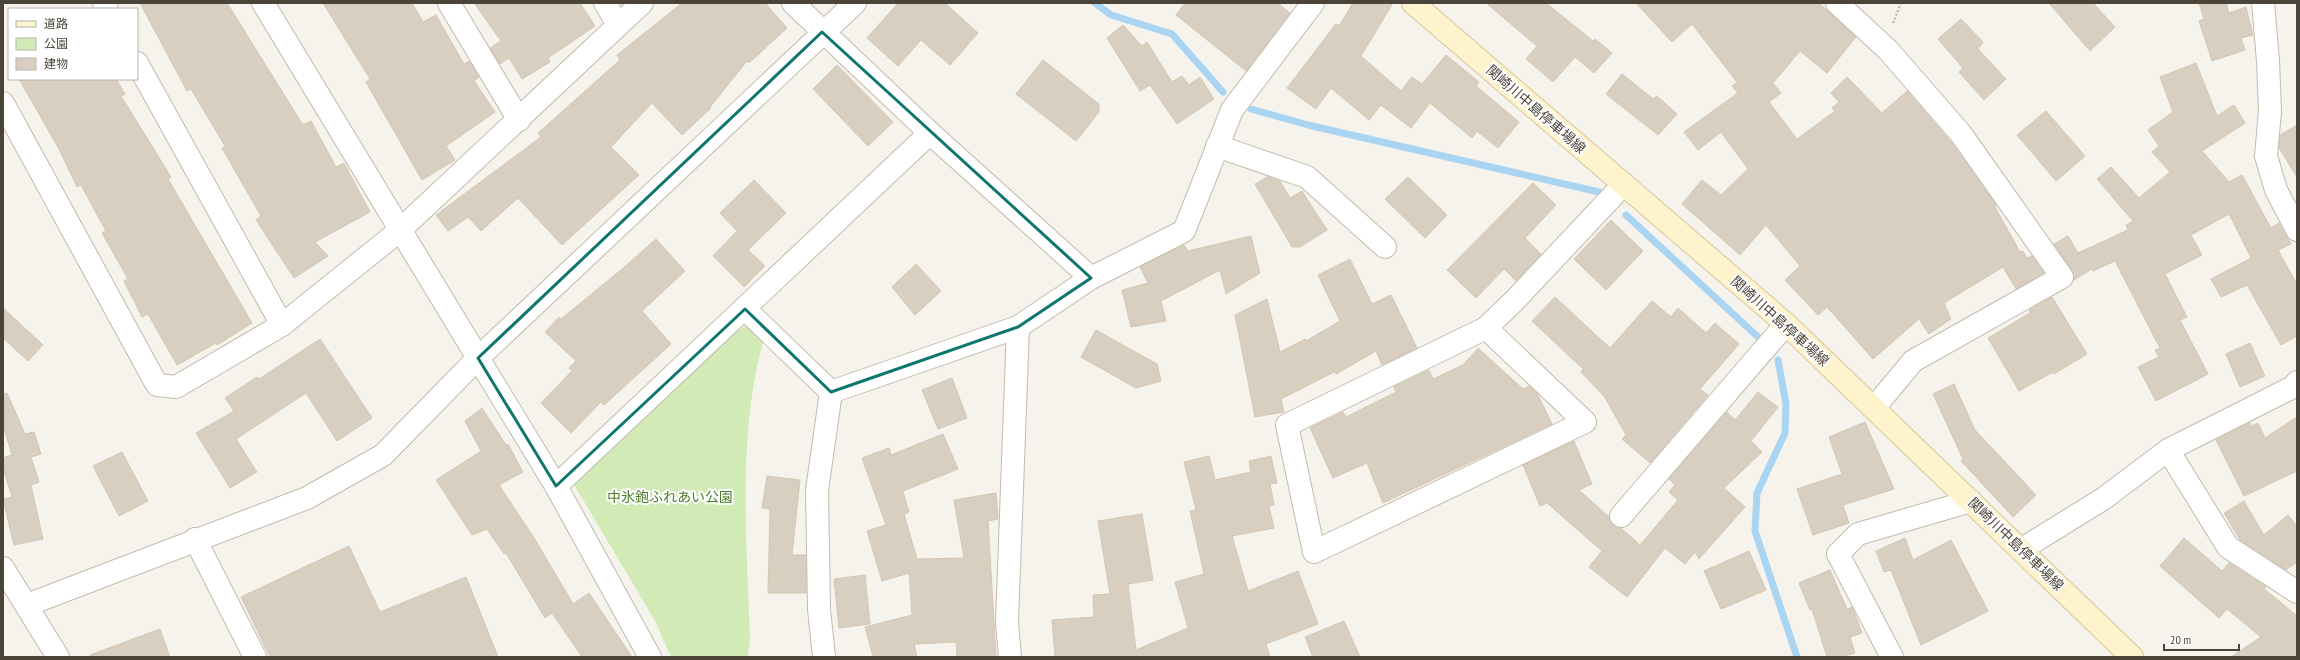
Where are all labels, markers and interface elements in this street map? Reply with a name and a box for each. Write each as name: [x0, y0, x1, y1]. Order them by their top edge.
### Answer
legend: [8, 8, 138, 80]
text: 道路: [44, 16, 68, 31]
text: 公園: [44, 36, 68, 51]
text: 建物: [44, 56, 68, 71]
street label: 関崎川中島停車場線: [1483, 61, 1589, 157]
street label: 関崎川中島停車場線: [1727, 272, 1833, 370]
park label: 中氷鉋ふれあい公園: [607, 488, 733, 506]
street label: 関崎川中島停車場線: [1964, 494, 2068, 594]
scale bar: [2164, 626, 2239, 652]
text: 20 m: [2170, 632, 2191, 647]

